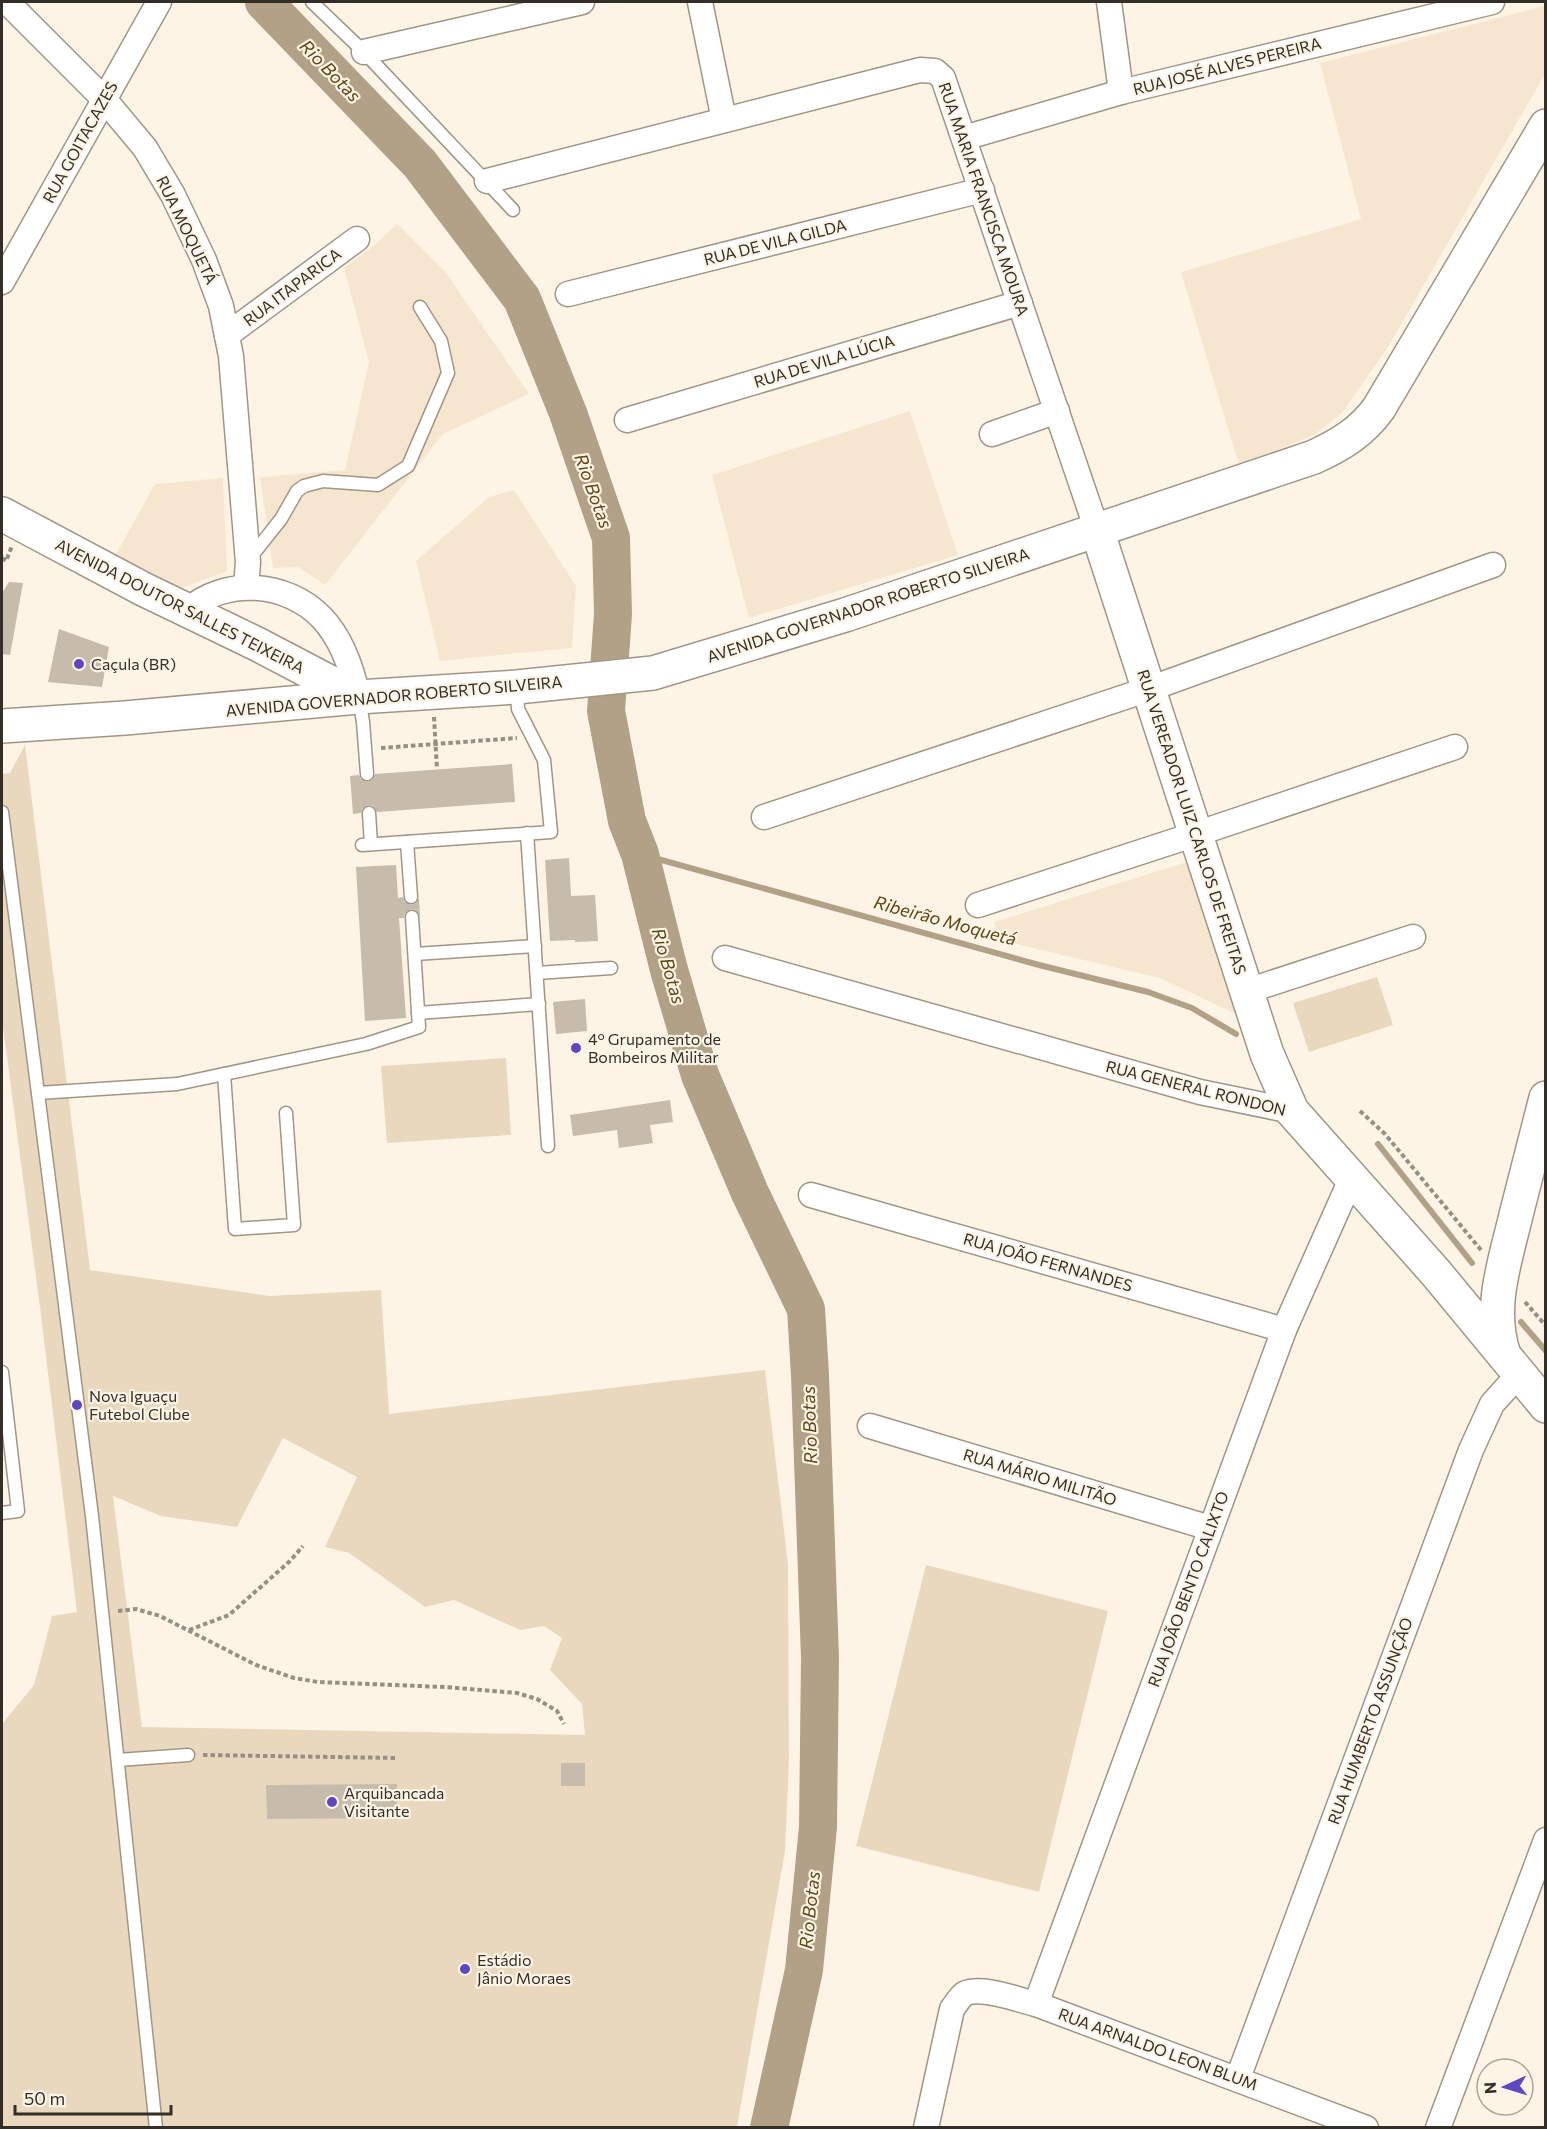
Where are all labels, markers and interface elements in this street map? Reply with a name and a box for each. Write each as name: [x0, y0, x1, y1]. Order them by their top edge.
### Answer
street label: RUA JOSÉ ALVES PEREIRA: [1131, 33, 1323, 98]
water label: Rio Botas: [296, 35, 366, 106]
street label: RUA GOITACAZES: [38, 78, 121, 206]
street label: RUA MARIA FRANCISCA MOURA: [935, 80, 1033, 318]
street label: RUA MOQUETÁ: [153, 173, 222, 287]
street label: RUA DE VILA GILDA: [702, 215, 848, 268]
street label: RUA ITAPARICA: [239, 244, 344, 330]
street label: RUA DE VILA LÚCIA: [751, 330, 896, 391]
water label: Rio Botas: [570, 450, 618, 531]
street label: AVENIDA DOUTOR SALLES TEIXEIRA: [53, 534, 308, 677]
street label: AVENIDA GOVERNADOR ROBERTO SILVEIRA: [704, 543, 1031, 666]
place label: Caçula (BR): [91, 654, 176, 673]
marker: Caçula (BR): [72, 657, 86, 671]
street label: RUA VEREADOR LUIZ CARLOS DE FREITAS: [1134, 667, 1251, 977]
street label: AVENIDA GOVERNADOR ROBERTO SILVEIRA: [225, 671, 563, 720]
water label: Ribeirão Moquetá: [872, 890, 1020, 950]
water label: Rio Botas: [648, 925, 690, 1006]
place label: 4º Grupamento de Bombeiros Militar: [588, 1029, 721, 1066]
marker: 4º Grupamento de Bombeiros Militar: [569, 1041, 583, 1055]
street label: RUA GENERAL RONDON: [1104, 1056, 1288, 1119]
street label: RUA JOÃO FERNANDES: [961, 1228, 1135, 1295]
place label: Nova Iguaçu Futebol Clube: [89, 1386, 190, 1423]
water label: Rio Botas: [797, 1386, 821, 1464]
marker: Nova Iguaçu Futebol Clube: [70, 1398, 84, 1412]
street label: RUA MÁRIO MILITÃO: [961, 1444, 1119, 1509]
street label: RUA JOÃO BENTO CALIXTO: [1143, 1488, 1232, 1689]
street label: RUA HUMBERTO ASSUNÇÃO: [1323, 1615, 1416, 1827]
place label: Arquibancada Visitante: [344, 1783, 444, 1820]
marker: Arquibancada Visitante: [325, 1795, 339, 1809]
water label: Rio Botas: [794, 1870, 824, 1950]
place label: Estádio Jânio Moraes: [477, 1950, 571, 1987]
marker: Estádio Jânio Moraes: [458, 1962, 472, 1976]
street label: RUA ARNALDO LEON BLUM: [1056, 2004, 1260, 2093]
north arrow: [1475, 2057, 1535, 2117]
scale bar: [15, 2078, 171, 2116]
text: N: [1480, 2081, 1499, 2095]
text: 50 m: [24, 2087, 65, 2109]

